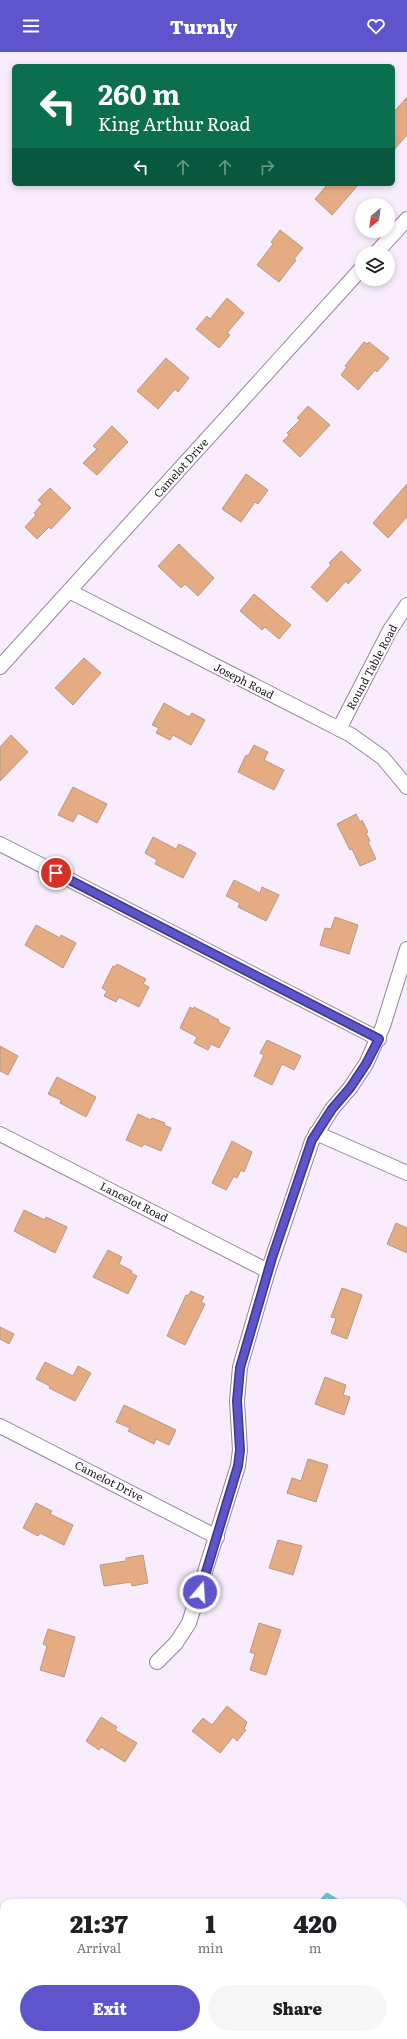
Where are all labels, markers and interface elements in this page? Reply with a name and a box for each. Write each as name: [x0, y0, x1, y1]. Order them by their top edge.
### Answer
text: Turnly: [170, 13, 237, 40]
icon: menu: [20, 15, 42, 37]
icon: heart: [365, 15, 387, 37]
text: 260 m: [98, 72, 180, 114]
icon: left: [32, 80, 84, 132]
text: King Arthur Road: [98, 110, 250, 137]
icon: left: [130, 156, 152, 178]
icon: ahead: [172, 156, 194, 178]
icon: ahead: [214, 156, 236, 178]
icon: right: [256, 156, 278, 178]
north arrow: [355, 198, 395, 238]
map controls: [355, 198, 395, 286]
button: layers: [355, 246, 395, 286]
street label: Camelot Drive: [149, 434, 211, 501]
street label: Round Table Road: [342, 621, 401, 712]
street label: Joseph Road: [212, 658, 277, 702]
pin: [39, 856, 73, 890]
icon: arrive: [45, 862, 67, 884]
street label: Lancelot Road: [98, 1177, 171, 1225]
street label: Camelot Drive: [72, 1456, 147, 1504]
position arrow: [179, 1571, 221, 1613]
text: 21:37: [70, 1905, 128, 1940]
text: 1: [205, 1905, 216, 1940]
text: 420: [293, 1905, 337, 1940]
text: Arrival: [77, 1938, 121, 1957]
text: min: [198, 1938, 223, 1957]
text: m: [309, 1938, 321, 1957]
button: Exit: [20, 1985, 200, 2031]
button: Share: [208, 1985, 387, 2031]

